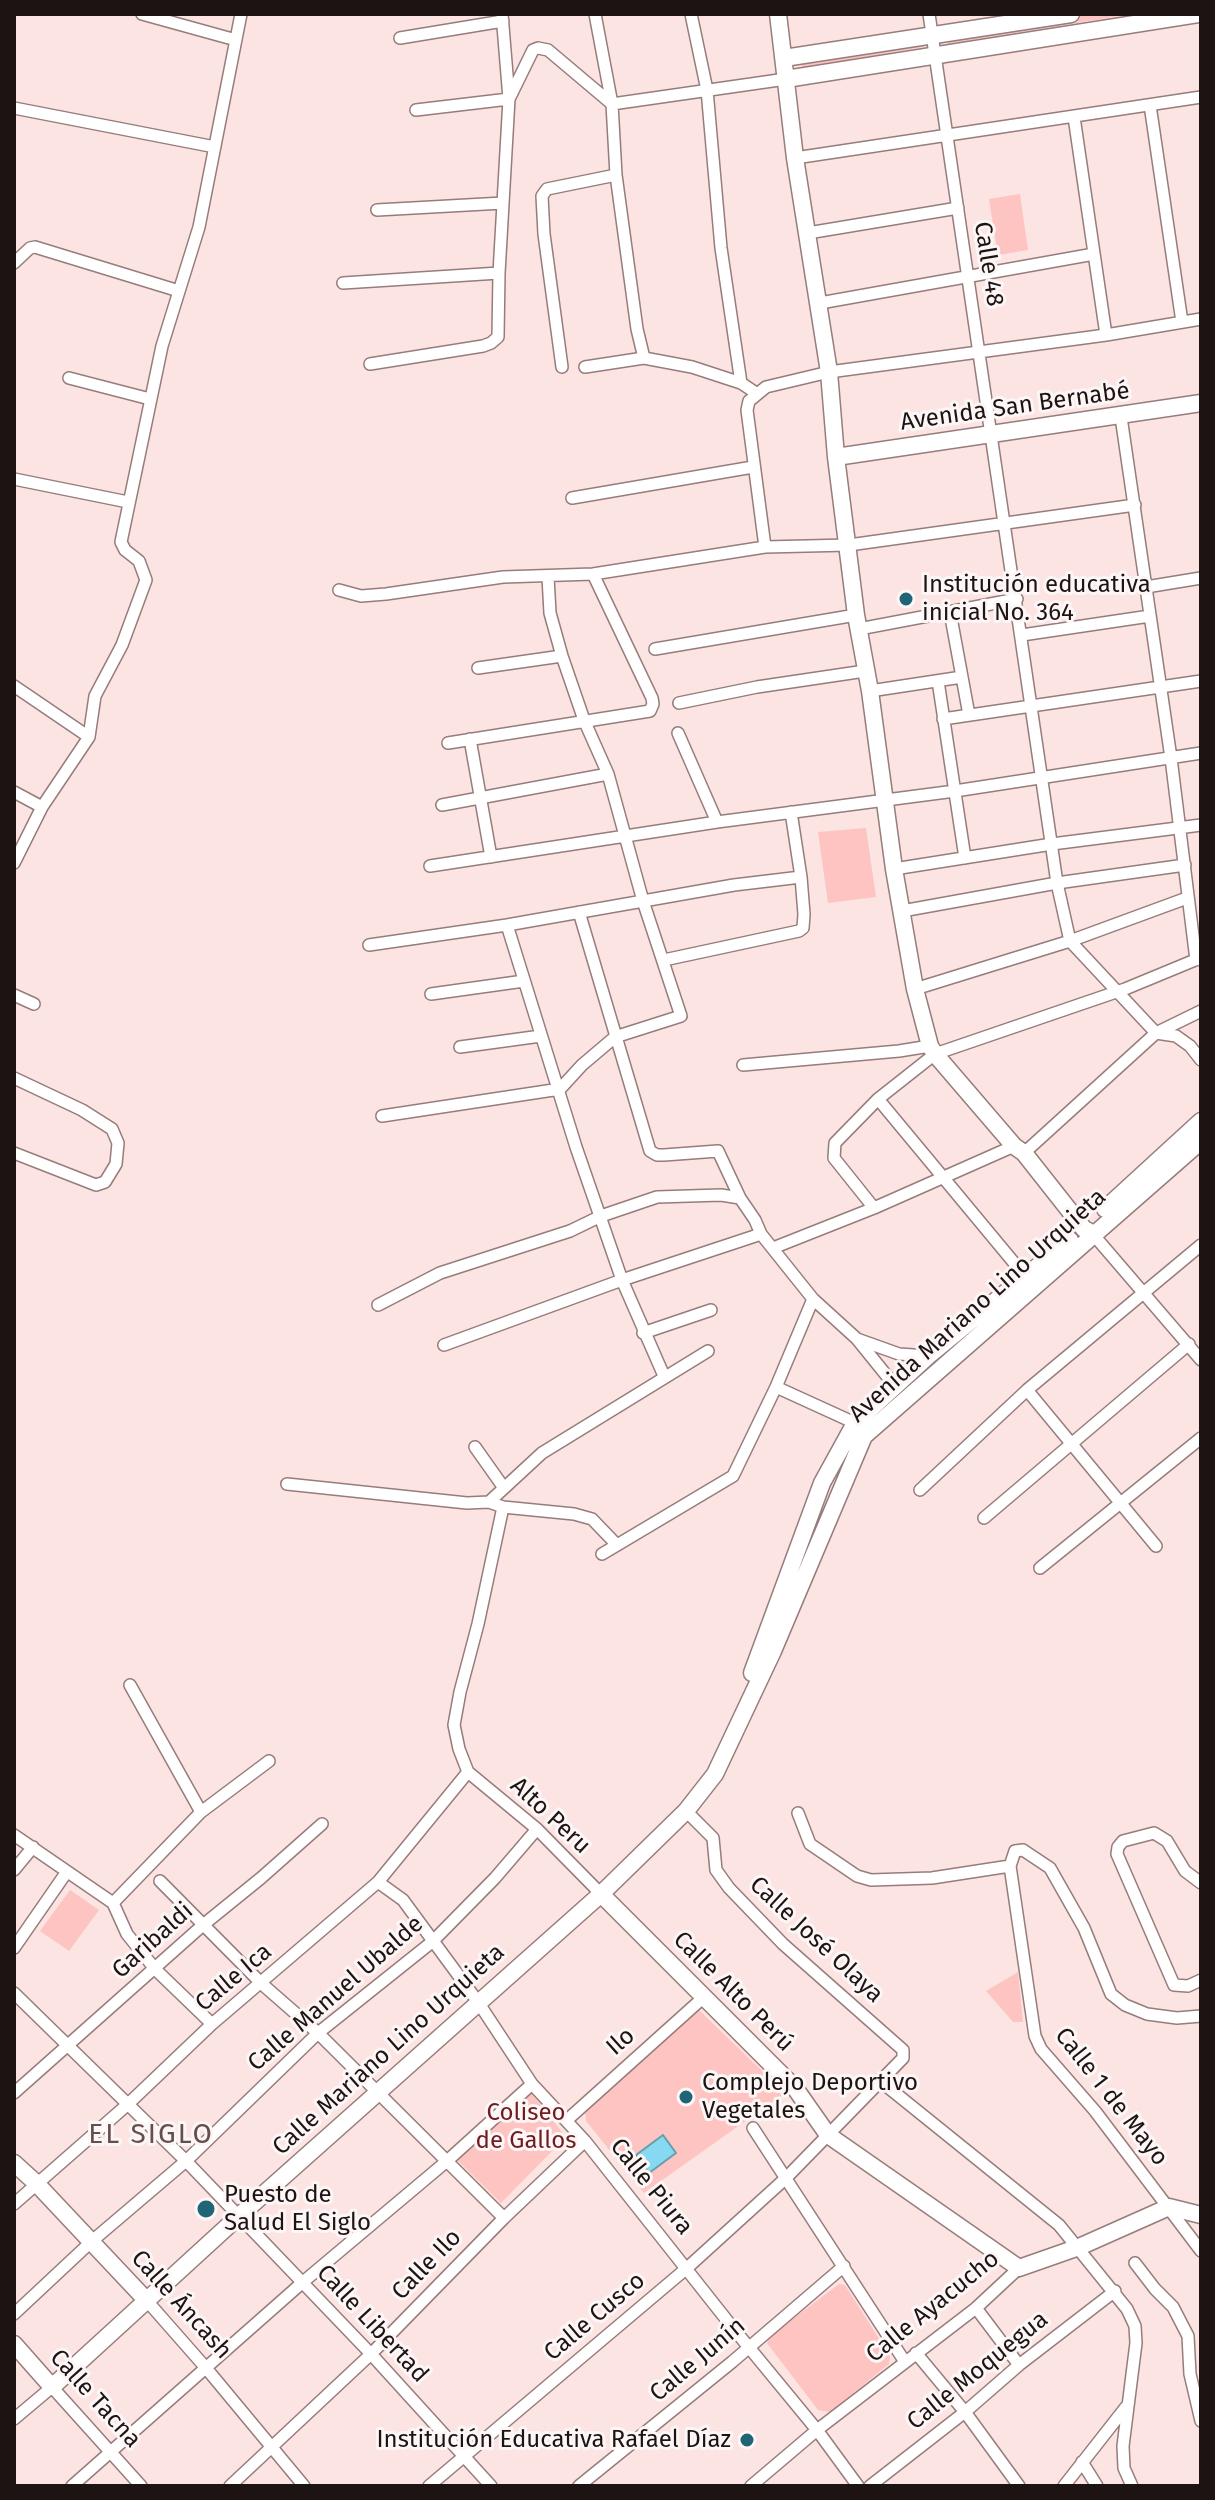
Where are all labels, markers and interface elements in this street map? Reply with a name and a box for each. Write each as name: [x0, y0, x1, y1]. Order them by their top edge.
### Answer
street label: Calle 48: [967, 220, 1009, 308]
street label: Avenida San Bernabé: [899, 377, 1131, 437]
place label: Institución educativa inicial No. 364: [922, 571, 1151, 627]
marker: Institución educativa inicial No. 364: [897, 590, 915, 608]
street label: Avenida Mariano Lino Urquieta: [844, 1183, 1112, 1429]
street label: Alto Peru: [504, 1772, 596, 1860]
street label: Calle José Olaya: [743, 1871, 889, 2009]
street label: Garibaldi: [107, 1897, 199, 1985]
street label: Calle Manuel Ubalde: [243, 1910, 429, 2078]
street label: Calle Alto Perú: [667, 1926, 799, 2058]
street label: Calle Ica: [190, 1938, 278, 2018]
street label: Calle Mariano Lino Urquieta: [267, 1938, 511, 2162]
street label: Ilo: [601, 2022, 641, 2062]
street label: Calle 1 de Mayo: [1048, 2022, 1174, 2172]
place label: Complejo Deportivo Vegetales: [702, 2069, 918, 2125]
marker: Complejo Deportivo Vegetales: [677, 2088, 695, 2106]
park label: Coliseo de Gallos: [476, 2099, 576, 2155]
district label: EL SIGLO: [88, 2118, 214, 2152]
street label: Calle Piura: [603, 2133, 699, 2241]
place label: Puesto de Salud El Siglo: [224, 2181, 371, 2237]
marker: Puesto de Salud El Siglo: [195, 2198, 217, 2220]
street label: Calle Ilo: [386, 2224, 468, 2306]
street label: Calle Áncash: [125, 2245, 237, 2365]
street label: Calle Ayacucho: [861, 2245, 1005, 2369]
street label: Calle Libertad: [310, 2259, 434, 2389]
street label: Calle Cusco: [539, 2267, 651, 2367]
street label: Calle Moquegua: [902, 2305, 1054, 2437]
street label: Calle Junín: [644, 2312, 752, 2408]
street label: Calle Tacna: [43, 2344, 147, 2454]
place label: Institución Educativa Rafael Díaz: [377, 2426, 731, 2454]
marker: Institución Educativa Rafael Díaz: [738, 2431, 756, 2449]

